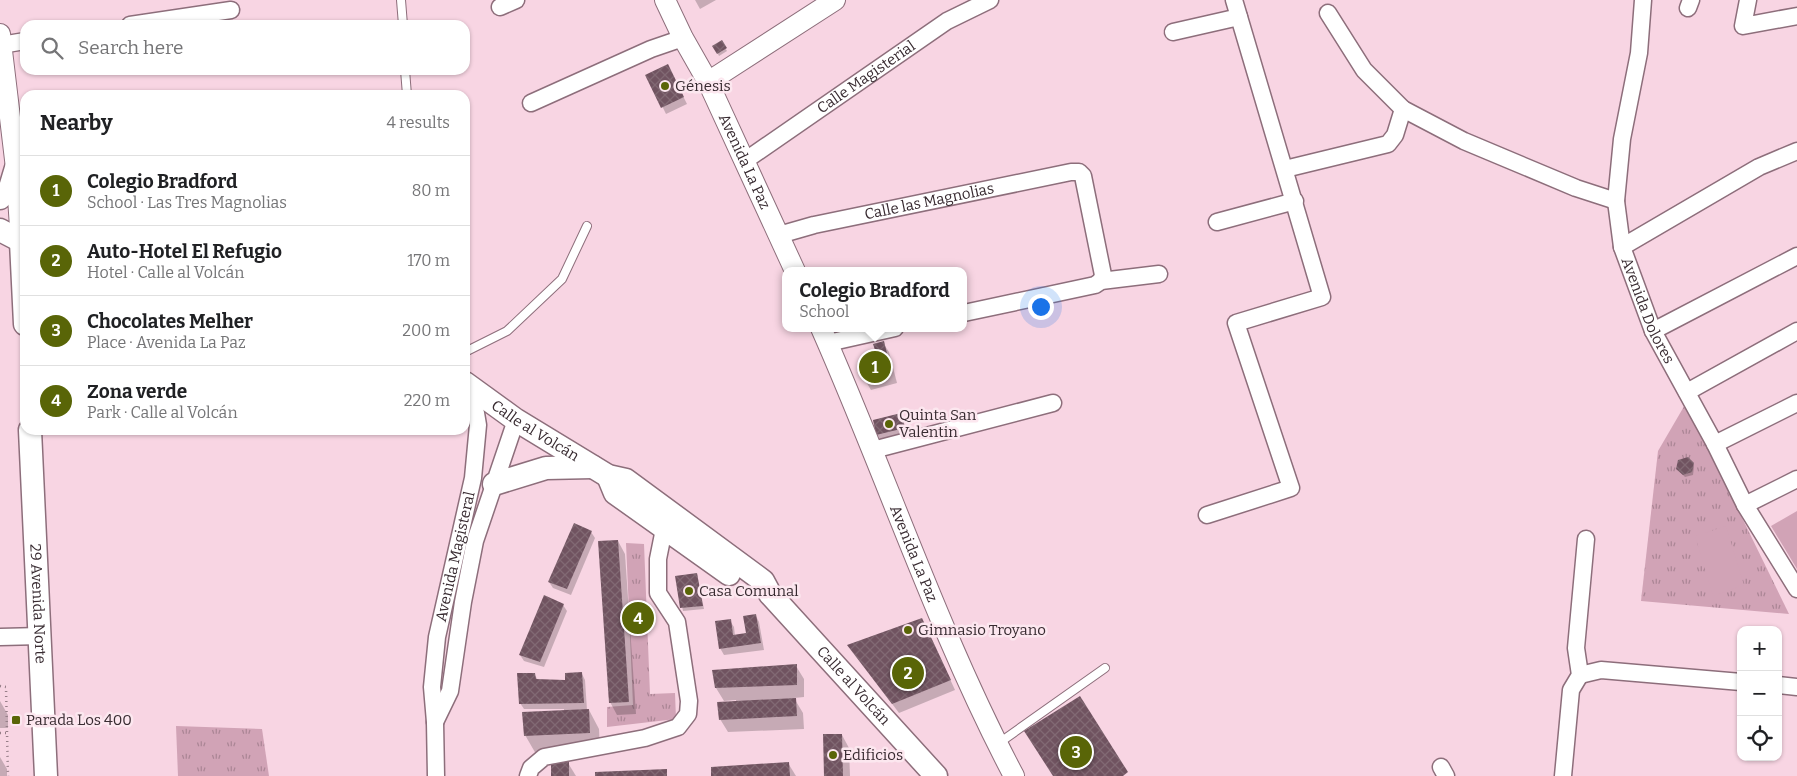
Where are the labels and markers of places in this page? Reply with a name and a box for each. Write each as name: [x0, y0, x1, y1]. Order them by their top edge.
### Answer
place label: Génesis: [675, 77, 731, 95]
marker: Génesis: [659, 80, 671, 92]
pin: 1: [859, 348, 891, 386]
place label: Quinta San Valentin: [899, 406, 977, 441]
marker: Quinta San Valentin: [883, 418, 895, 430]
place label: Casa Comunal: [699, 582, 798, 600]
marker: Casa Comunal: [683, 585, 695, 597]
pin: 4: [622, 599, 654, 637]
place label: Gimnasio Troyano: [918, 621, 1046, 639]
marker: Gimnasio Troyano: [902, 624, 914, 636]
pin: 2: [892, 654, 924, 692]
place label: Parada Los 400: [26, 711, 132, 729]
marker: Parada Los 400: [10, 714, 22, 726]
pin: 3: [1060, 733, 1092, 771]
place label: Edificios: [843, 746, 903, 764]
marker: Edificios: [827, 749, 839, 761]

